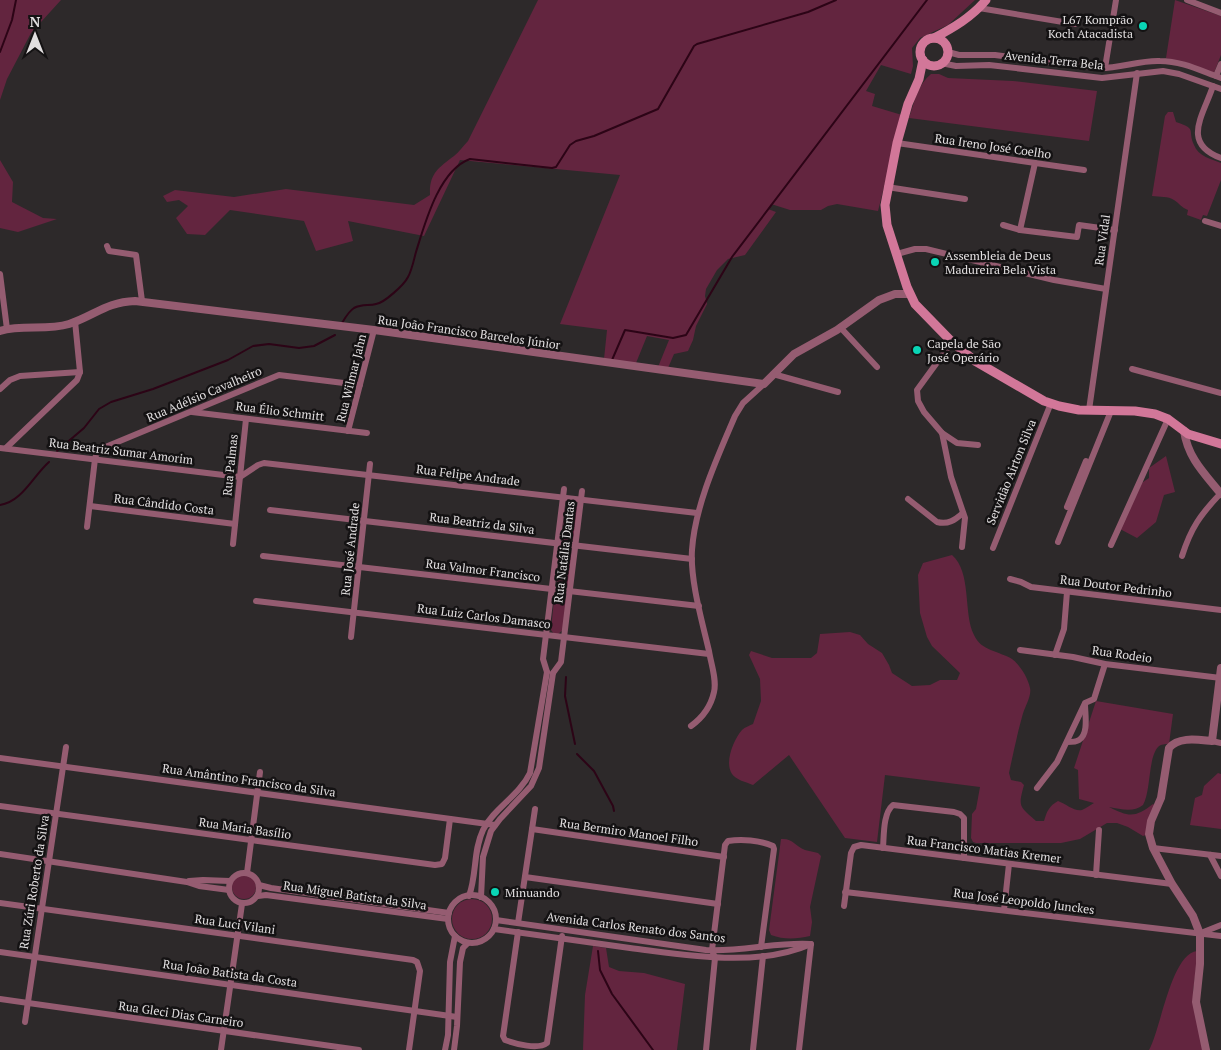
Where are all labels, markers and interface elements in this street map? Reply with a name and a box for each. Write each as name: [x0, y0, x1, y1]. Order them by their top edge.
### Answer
north arrow: [10, 10, 60, 60]
text: N: [30, 12, 41, 31]
place label: L67 Komprão Koch Atacadista: [1048, 12, 1133, 41]
marker: L67 Komprão Koch Atacadista: [1137, 20, 1149, 32]
street label: Avenida Terra Bela: [1004, 47, 1104, 73]
street label: Rua Ireno José Coelho: [934, 130, 1052, 162]
street label: Rua Vidal: [1091, 213, 1113, 266]
place label: Assembleia de Deus Madureira Bela Vista: [945, 248, 1056, 277]
marker: Assembleia de Deus Madureira Bela Vista: [929, 256, 941, 268]
street label: Rua João Francisco Barcelos Júnior: [377, 312, 562, 352]
street label: Rua Wilmar Jahn: [333, 332, 369, 424]
place label: Capela de São José Operário: [927, 336, 1001, 365]
marker: Capela de São José Operário: [911, 344, 923, 356]
street label: Rua Adélsio Cavalheiro: [144, 363, 264, 425]
street label: Rua Élio Schmitt: [235, 398, 326, 424]
street label: Servidão Airton Silva: [983, 417, 1039, 527]
street label: Rua Palmas: [219, 433, 241, 497]
street label: Rua Beatriz Sumar Amorim: [48, 435, 195, 467]
street label: Rua Felipe Andrade: [415, 461, 521, 489]
street label: Rua Cândido Costa: [113, 490, 215, 518]
street label: Rua Natália Dantas: [550, 500, 578, 604]
street label: Rua José Andrade: [338, 502, 362, 596]
street label: Rua Beatriz da Silva: [429, 509, 535, 537]
street label: Rua Valmor Francisco: [425, 556, 542, 585]
street label: Rua Doutor Pedrinho: [1059, 572, 1173, 600]
street label: Rua Luiz Carlos Damasco: [416, 600, 552, 632]
street label: Rua Rodeio: [1091, 642, 1153, 666]
street label: Rua Amântino Francisco da Silva: [161, 760, 337, 800]
street label: Rua Zúri Roberto da Silva: [16, 814, 52, 950]
street label: Rua Maria Basílio: [198, 814, 293, 842]
street label: Rua Bermiro Manoel Filho: [559, 815, 700, 849]
street label: Rua Francisco Matias Kremer: [906, 832, 1062, 866]
street label: Rua Miguel Batista da Silva: [282, 877, 428, 913]
place label: Minuando: [505, 885, 560, 900]
street label: Rua José Leopoldo Junckes: [953, 885, 1095, 917]
marker: Minuando: [489, 886, 501, 898]
street label: Avenida Carlos Renato dos Santos: [546, 909, 726, 945]
street label: Rua Luci Vilani: [194, 911, 277, 937]
street label: Rua João Batista da Costa: [162, 956, 298, 990]
street label: Rua Gleci Dias Carneiro: [117, 998, 245, 1030]

